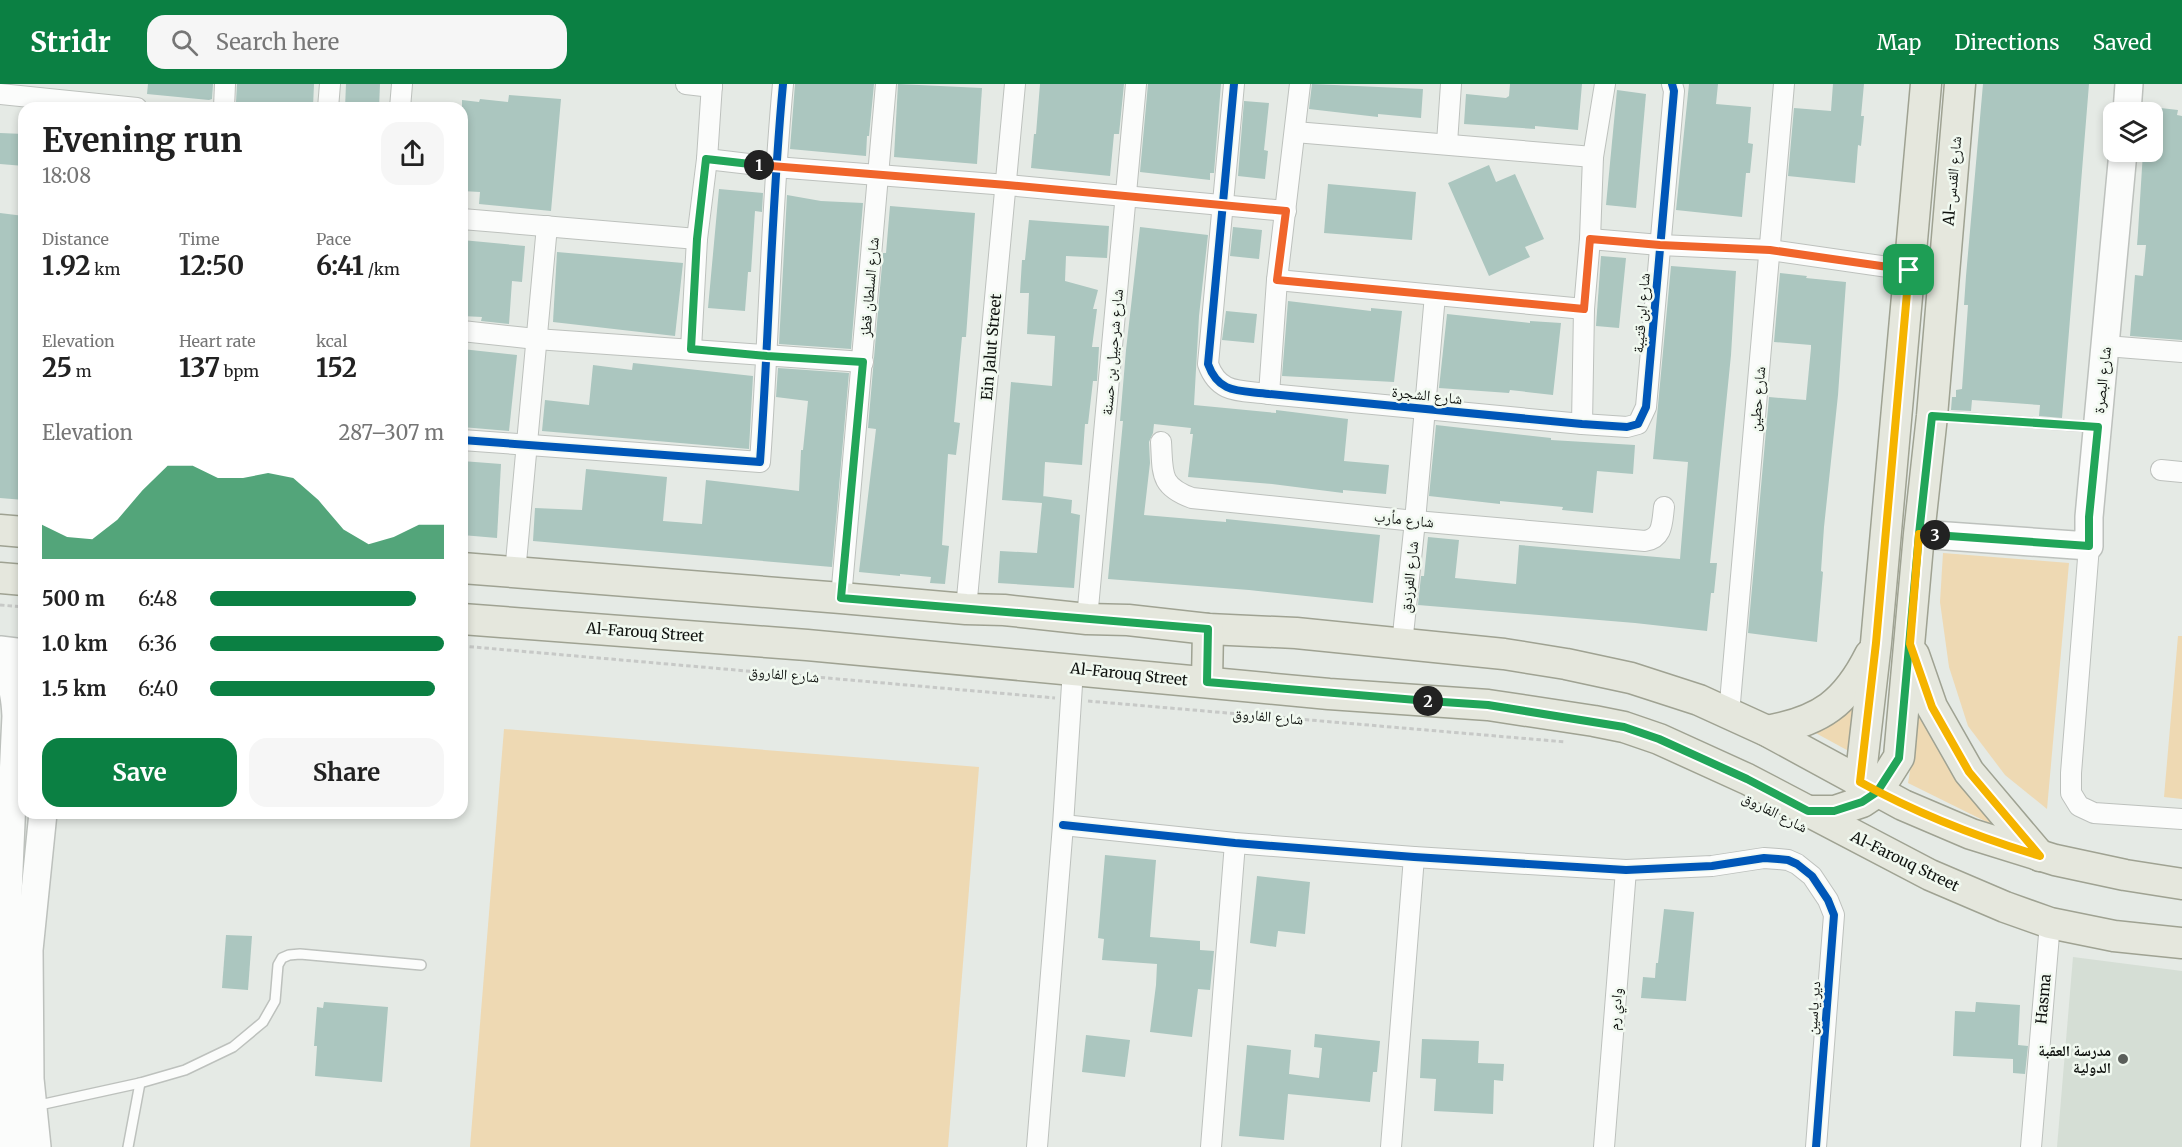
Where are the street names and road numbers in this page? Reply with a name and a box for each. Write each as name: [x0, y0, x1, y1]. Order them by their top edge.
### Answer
street label: Al-شارع القدس: [1939, 135, 1966, 228]
street label: شارع السلطان قطز: [855, 236, 884, 339]
street label: شارع ابن قتيبة: [1628, 272, 1655, 354]
street label: شارع شرحبيل بن حسنة: [1097, 288, 1128, 416]
street label: Ein Jalut Street: [977, 293, 1005, 401]
street label: شارع البصرة: [2089, 346, 2116, 414]
street label: شارع حطين: [1745, 366, 1770, 432]
street label: شارع الشجرة: [1391, 382, 1463, 409]
street label: شارع مأرب: [1373, 506, 1435, 533]
street label: شارع الفرزدق: [1396, 540, 1423, 614]
street label: Al-Farouq Street: [584, 618, 705, 646]
street label: Al-Farouq Street: [1068, 658, 1189, 690]
street label: شارع الفاروق: [748, 661, 820, 688]
street label: شارع الفاروق: [1232, 703, 1304, 730]
street label: شارع الفاروق: [1739, 787, 1811, 838]
street label: Al-Farouq Street: [1847, 826, 1962, 895]
street label: Hasma: [2031, 973, 2055, 1025]
street label: دير ياسين: [1802, 980, 1825, 1036]
street label: وادي رم: [1604, 987, 1629, 1031]

